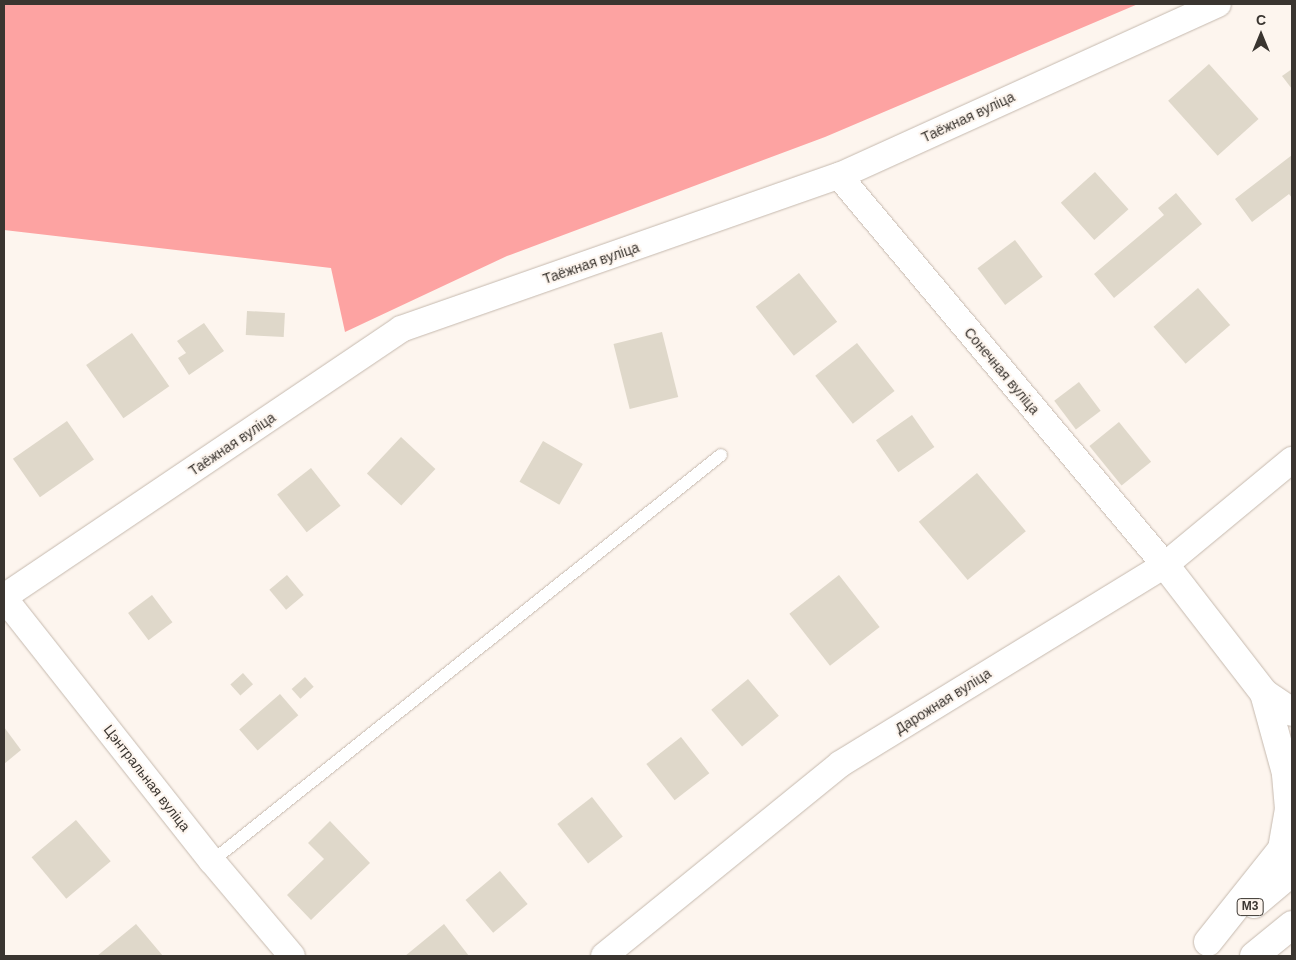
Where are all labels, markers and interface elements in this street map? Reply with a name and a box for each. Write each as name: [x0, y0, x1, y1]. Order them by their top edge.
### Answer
north arrow: [1236, 10, 1286, 60]
text: С: [1256, 12, 1266, 28]
street label: Таёжная вуліца: [919, 88, 1017, 146]
street label: Таёжная вуліца: [541, 239, 641, 287]
street label: Сонечная вуліца: [961, 324, 1043, 418]
street label: Таёжная вуліца: [186, 409, 278, 479]
street label: Дарожная вуліца: [892, 665, 994, 737]
street label: Цэнтральная вуліца: [100, 721, 194, 835]
road number: М3: [1236, 898, 1264, 916]

